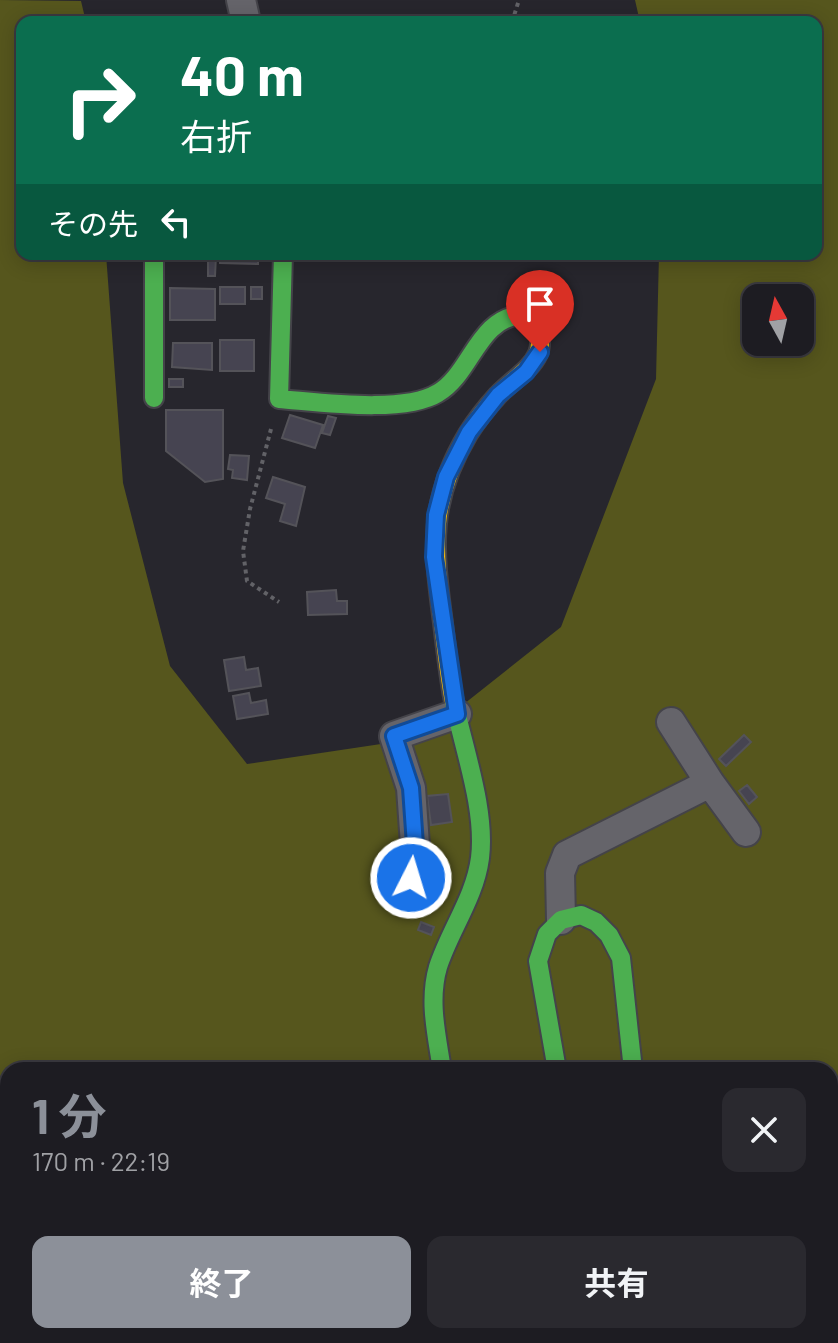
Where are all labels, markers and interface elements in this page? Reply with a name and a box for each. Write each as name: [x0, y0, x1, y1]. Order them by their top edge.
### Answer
text: 40 m: [180, 40, 304, 107]
icon: right: [48, 48, 152, 152]
text: 右折: [180, 114, 252, 157]
icon: left: [154, 200, 198, 244]
text: その先: [48, 205, 138, 241]
pin: [506, 270, 574, 352]
icon: arrive: [518, 282, 562, 326]
north arrow: [742, 284, 814, 356]
map controls: [742, 284, 814, 356]
position arrow: [369, 836, 453, 920]
text: 1 分: [32, 1086, 107, 1144]
button: close: [722, 1088, 806, 1172]
text: 170 m · 22:19: [32, 1145, 170, 1176]
button: 終了: [32, 1236, 411, 1328]
button: 共有: [427, 1236, 806, 1328]

